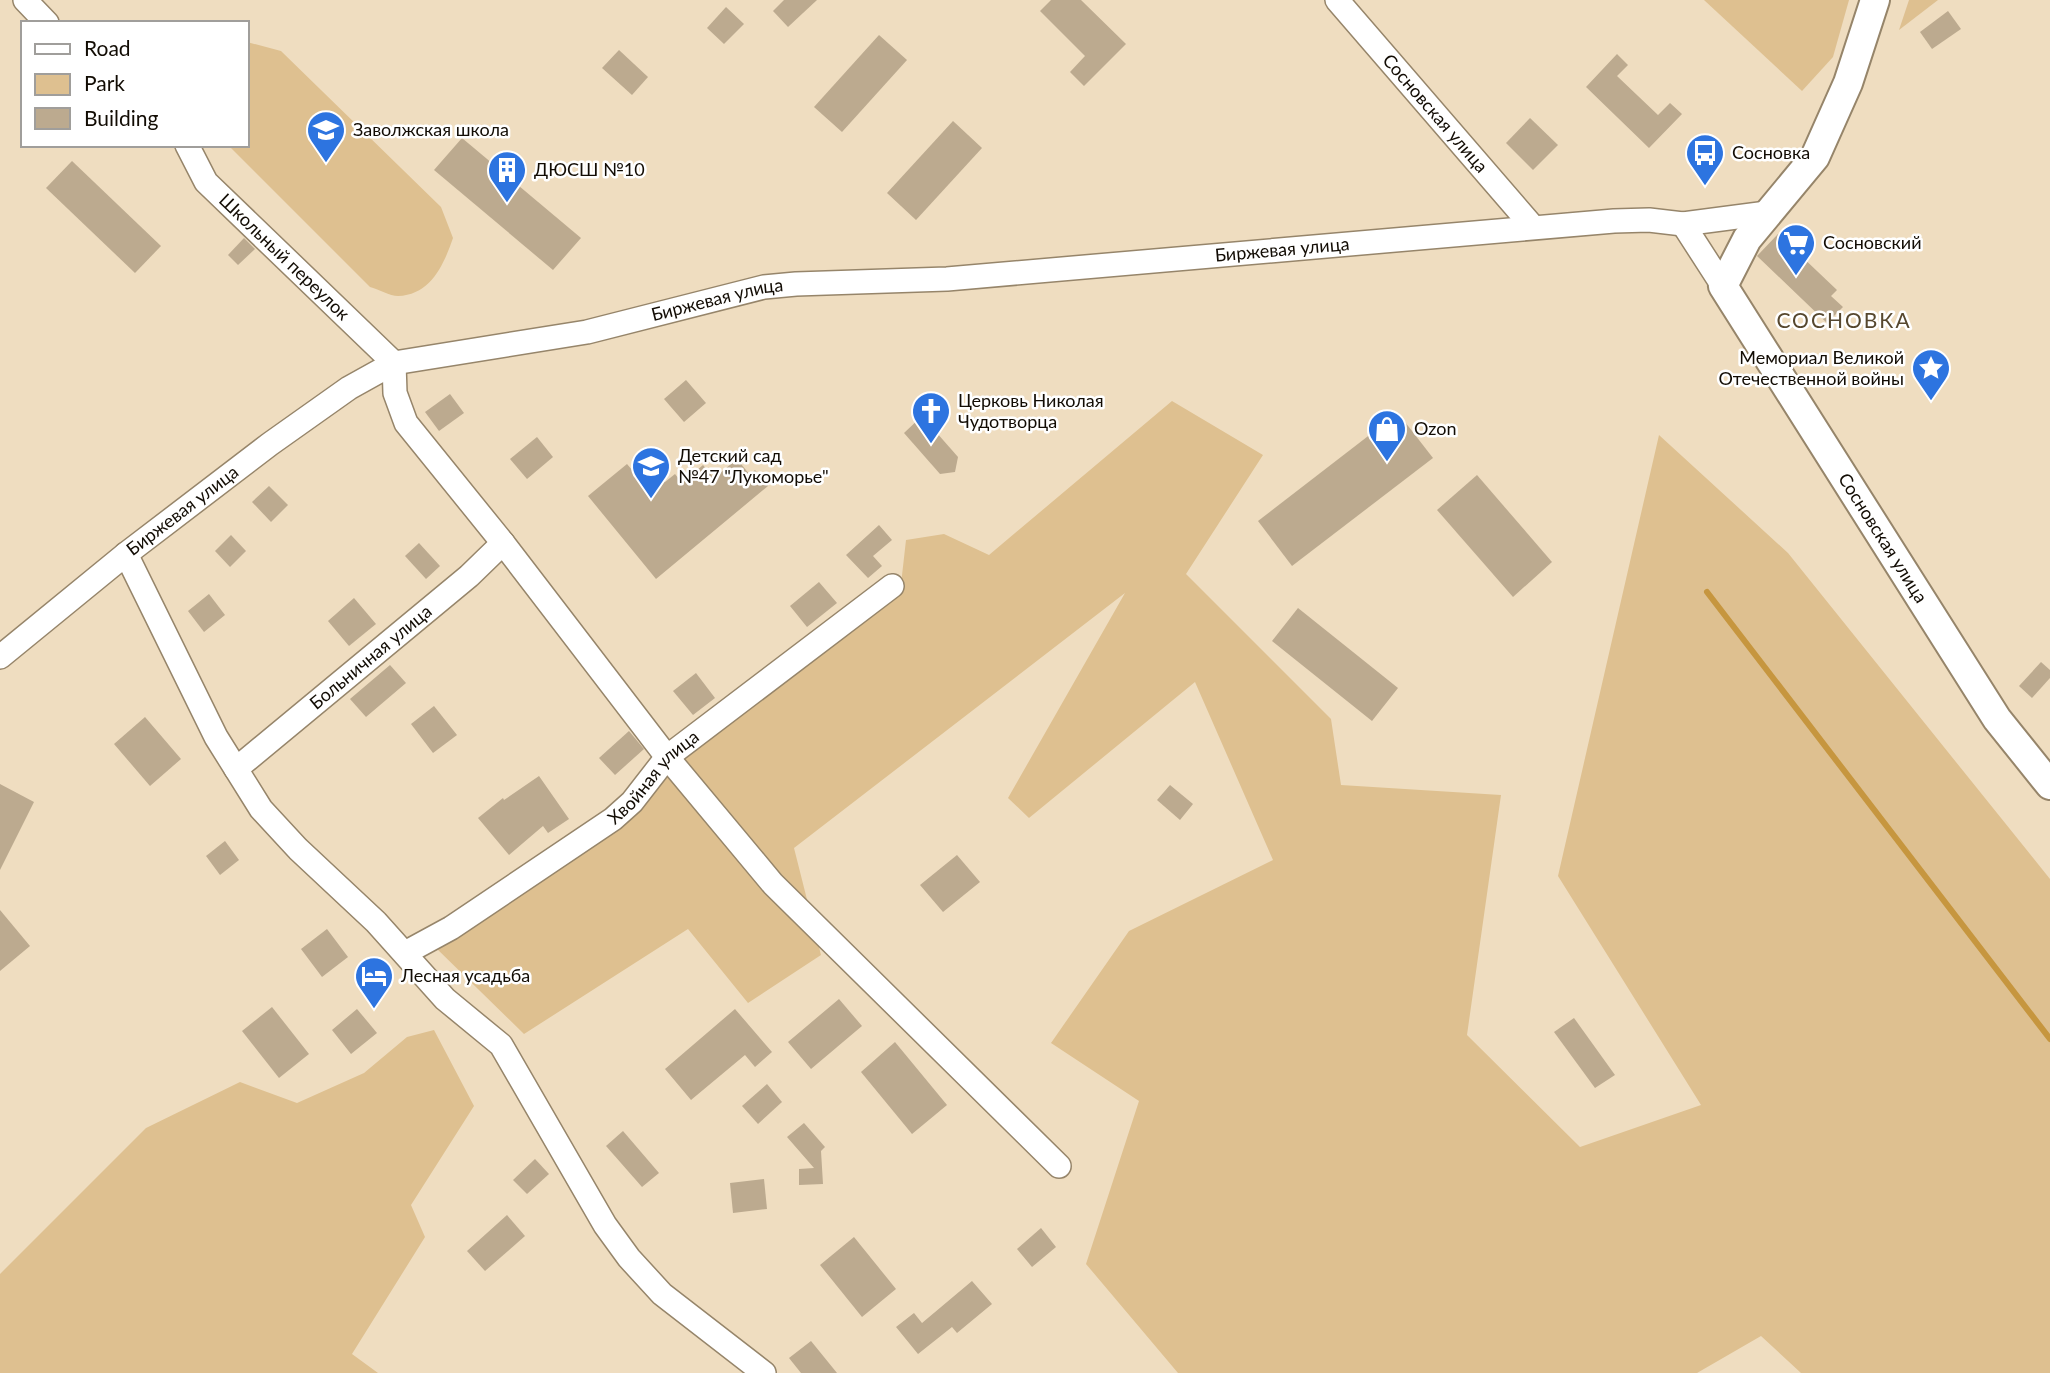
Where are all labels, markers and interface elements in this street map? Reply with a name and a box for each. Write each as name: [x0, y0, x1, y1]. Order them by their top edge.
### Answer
legend: [21, 21, 248, 147]
text: Road: [84, 35, 131, 60]
street label: Сосновская улица: [1379, 49, 1493, 177]
text: Park: [84, 70, 125, 95]
text: Building: [84, 105, 159, 130]
school or university icon: Заволжская школа: [305, 109, 347, 164]
place label: Заволжская школа: [353, 118, 509, 140]
bus stop icon: Сосновка: [1684, 132, 1726, 187]
place label: Сосновка: [1732, 141, 1810, 163]
building icon: ДЮСШ №10: [486, 149, 528, 204]
place label: ДЮСШ №10: [534, 158, 645, 180]
street label: Школьный переулок: [215, 189, 355, 325]
supermarket icon: Сосновский: [1775, 222, 1817, 277]
place label: Сосновский: [1823, 231, 1922, 253]
street label: Биржевая улица: [1214, 232, 1350, 266]
street label: Биржевая улица: [649, 273, 784, 325]
district label: СОСНОВКА: [1776, 307, 1912, 332]
place label: Мемориал Великой Отечественной войны: [1718, 346, 1904, 389]
place icon: Мемориал Великой Отечественной войны: [1910, 347, 1952, 402]
place label: Церковь Николая Чудотворца: [958, 389, 1104, 432]
church icon: Церковь Николая Чудотворца: [910, 390, 952, 445]
shop icon: Ozon: [1366, 408, 1408, 463]
place label: Ozon: [1414, 417, 1456, 439]
place label: Детский сад №47 "Лукоморье": [678, 444, 829, 487]
school or university icon: Детский сад №47 "Лукоморье": [630, 445, 672, 500]
street label: Биржевая улица: [122, 460, 242, 560]
street label: Сосновская улица: [1834, 469, 1933, 607]
street label: Больничная улица: [305, 600, 436, 713]
street label: Хвойная улица: [603, 725, 703, 828]
hotel icon: Лесная усадьба: [353, 955, 395, 1010]
place label: Лесная усадьба: [400, 964, 530, 986]

